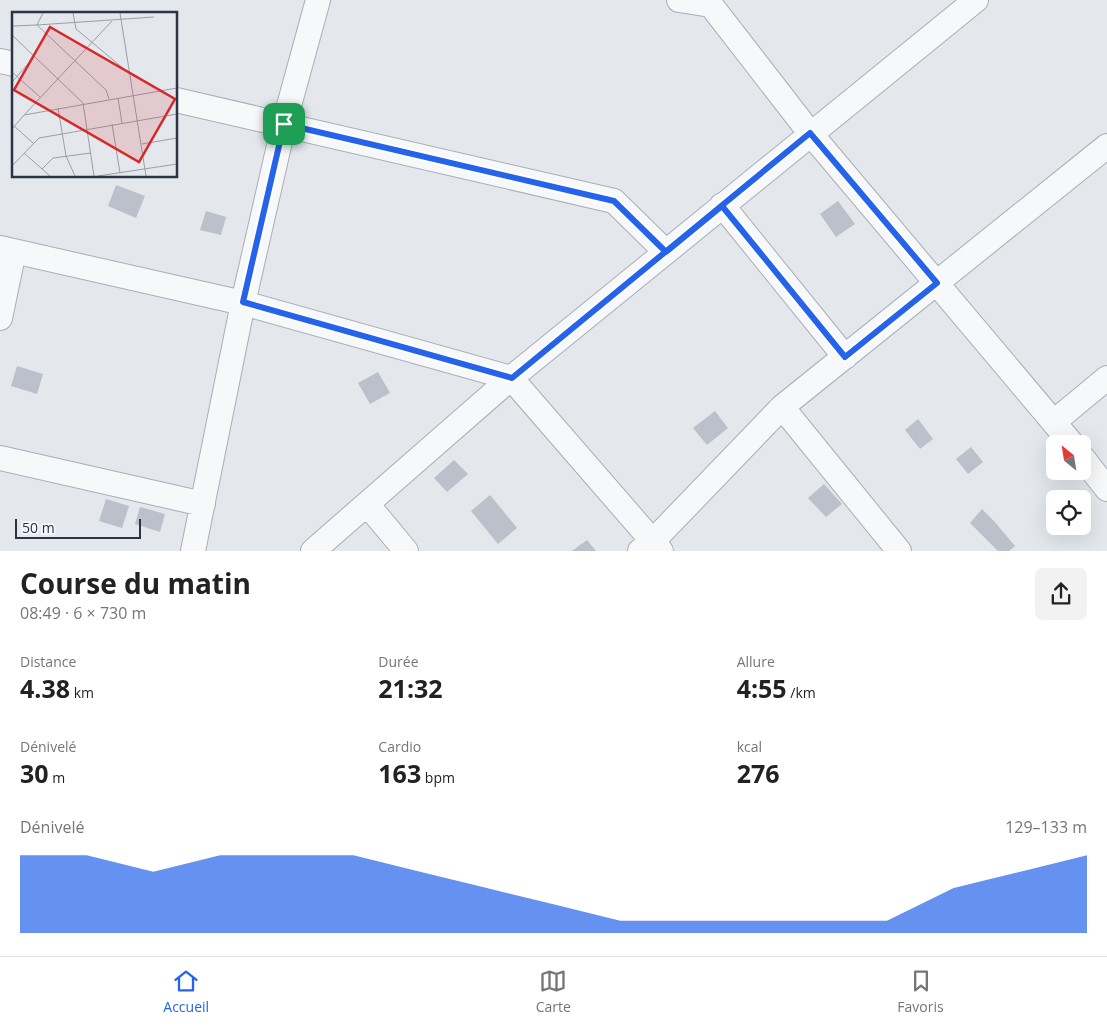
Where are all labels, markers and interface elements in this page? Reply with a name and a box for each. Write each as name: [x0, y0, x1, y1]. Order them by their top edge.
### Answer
inset map: [12, 12, 178, 178]
pin: [263, 103, 305, 145]
icon: arrive: [270, 110, 298, 138]
north arrow: [1046, 435, 1091, 480]
map controls: [1046, 435, 1091, 535]
button: locate: [1046, 490, 1091, 535]
scale bar: [15, 516, 141, 539]
text: 50 m: [22, 518, 55, 537]
text: Course du matin: [20, 564, 251, 602]
button: share: [1035, 568, 1087, 620]
text: 08:49 · 6 × 730 m: [20, 602, 146, 624]
text: Distance: [20, 652, 76, 671]
text: Durée: [378, 652, 419, 671]
text: Allure: [737, 652, 775, 671]
text: 4.38: [20, 671, 70, 705]
text: 21:32: [378, 671, 443, 705]
text: 4:55: [737, 671, 787, 705]
text: km: [70, 683, 94, 702]
text: /km: [787, 683, 816, 702]
text: Dénivelé: [20, 737, 76, 756]
text: Cardio: [378, 737, 421, 756]
text: kcal: [737, 737, 762, 756]
text: 30: [20, 756, 49, 790]
text: 163: [378, 756, 421, 790]
text: 276: [737, 756, 780, 790]
text: m: [49, 768, 65, 787]
text: bpm: [421, 768, 455, 787]
text: Dénivelé: [20, 816, 84, 838]
text: 129–133 m: [1005, 816, 1087, 838]
tab: Accueil: [163, 967, 209, 1016]
tab: Carte: [536, 967, 571, 1016]
tab: Favoris: [897, 967, 944, 1016]

